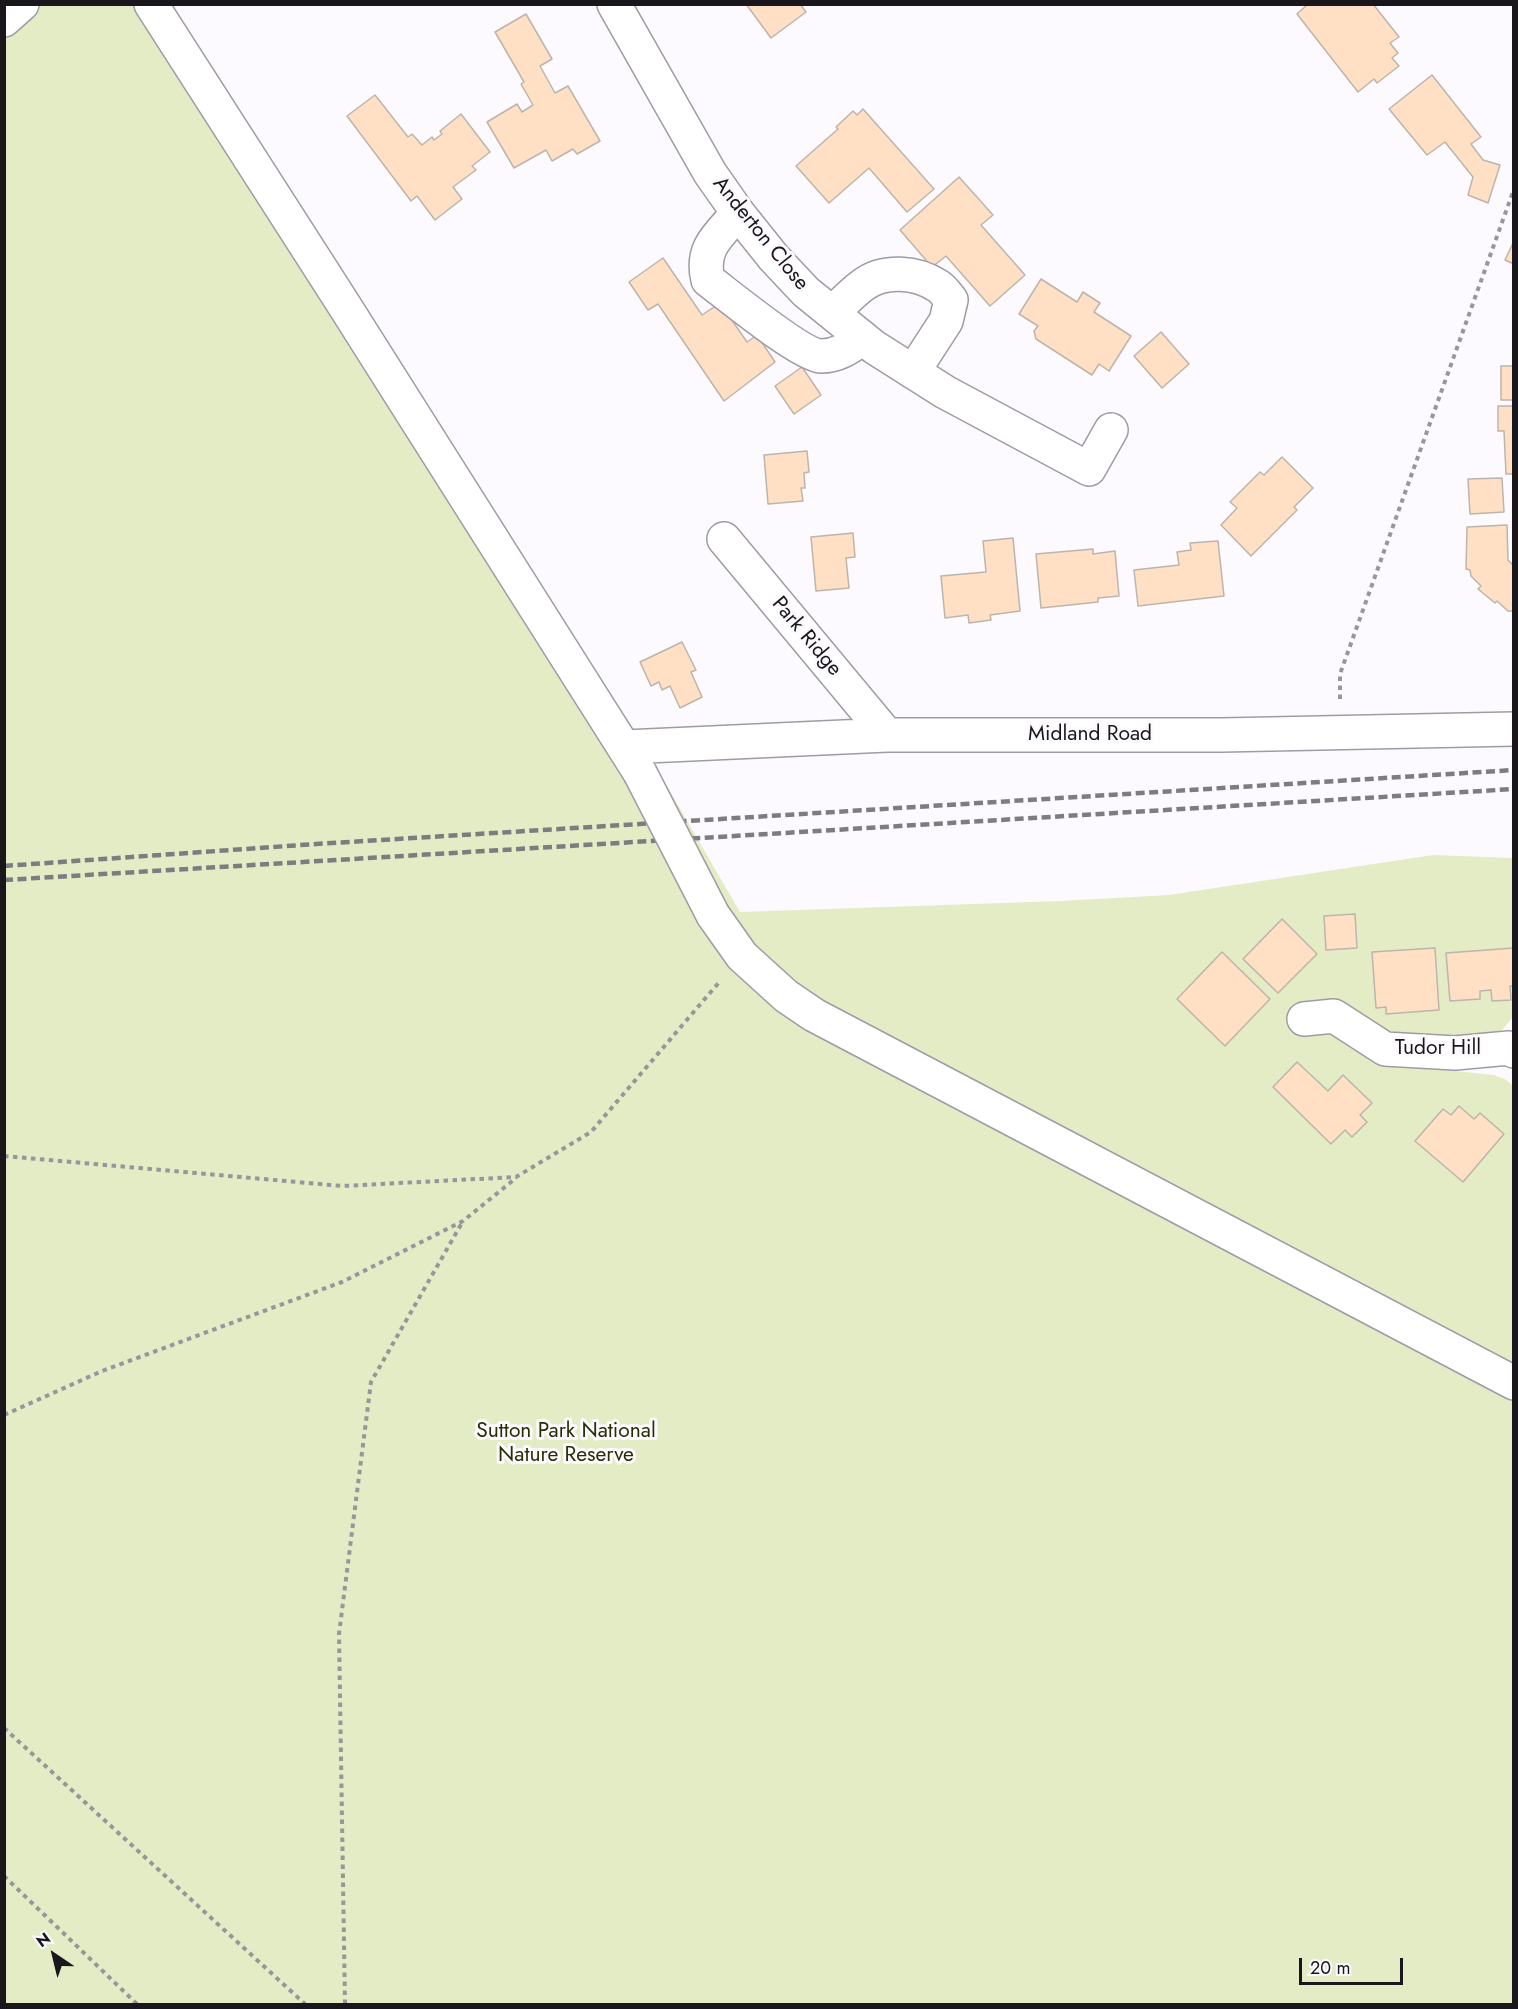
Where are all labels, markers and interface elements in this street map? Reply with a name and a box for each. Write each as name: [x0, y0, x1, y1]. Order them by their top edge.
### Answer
street label: Anderton Close: [707, 172, 813, 296]
street label: Park Ridge: [766, 592, 846, 682]
street label: Midland Road: [1028, 722, 1152, 748]
street label: Tudor Hill: [1395, 1036, 1481, 1062]
park label: Sutton Park National Nature Reserve: [476, 1419, 656, 1469]
north arrow: [24, 1925, 84, 1985]
text: N: [32, 1927, 55, 1953]
scale bar: [1302, 1946, 1406, 1984]
text: 20 m: [1310, 1955, 1350, 1981]

